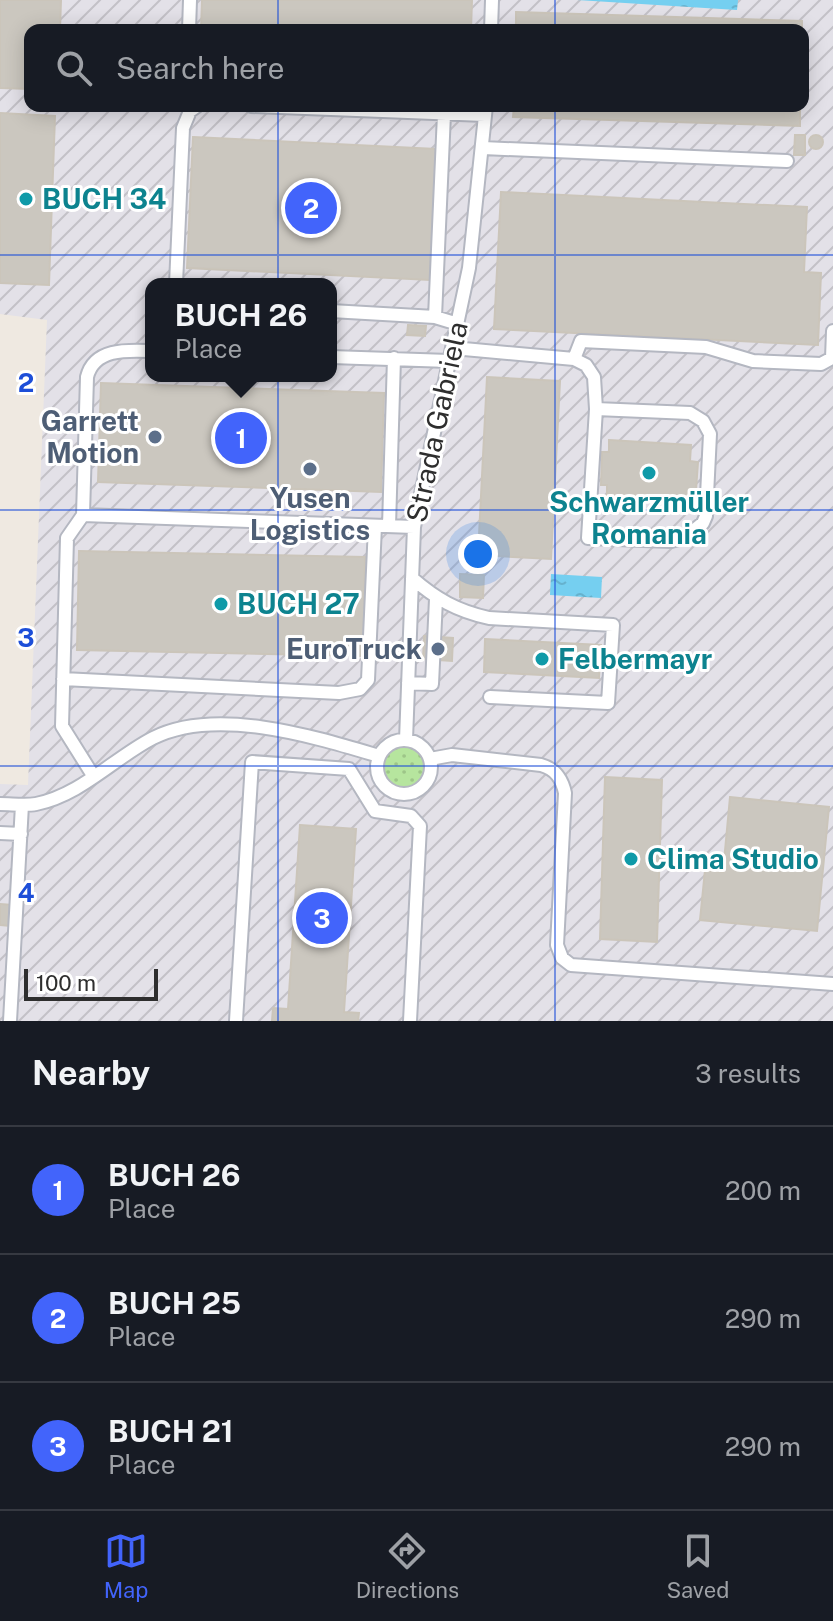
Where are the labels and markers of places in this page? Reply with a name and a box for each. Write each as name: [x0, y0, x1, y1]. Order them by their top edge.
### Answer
pin: 2: [285, 178, 337, 238]
place label: BUCH 34: [42, 182, 166, 215]
marker: BUCH 34: [17, 190, 35, 208]
place label: Garrett Motion: [41, 404, 139, 469]
pin: 1: [215, 408, 267, 468]
marker: Garrett Motion: [146, 428, 164, 446]
marker: Yusen Logistics: [301, 460, 319, 478]
marker: Schwarzmüller Romania: [640, 464, 658, 482]
place label: Yusen Logistics: [250, 481, 370, 546]
place label: Schwarzmüller Romania: [549, 485, 749, 550]
place label: BUCH 27: [237, 587, 360, 620]
marker: BUCH 27: [212, 595, 230, 613]
place label: EuroTruck: [286, 632, 422, 665]
marker: EuroTruck: [429, 640, 447, 658]
place label: Felbermayr: [558, 642, 712, 675]
marker: Felbermayr: [533, 650, 551, 668]
place label: Clima Studio: [647, 842, 819, 875]
marker: Clima Studio: [622, 850, 640, 868]
pin: 3: [296, 888, 348, 948]

